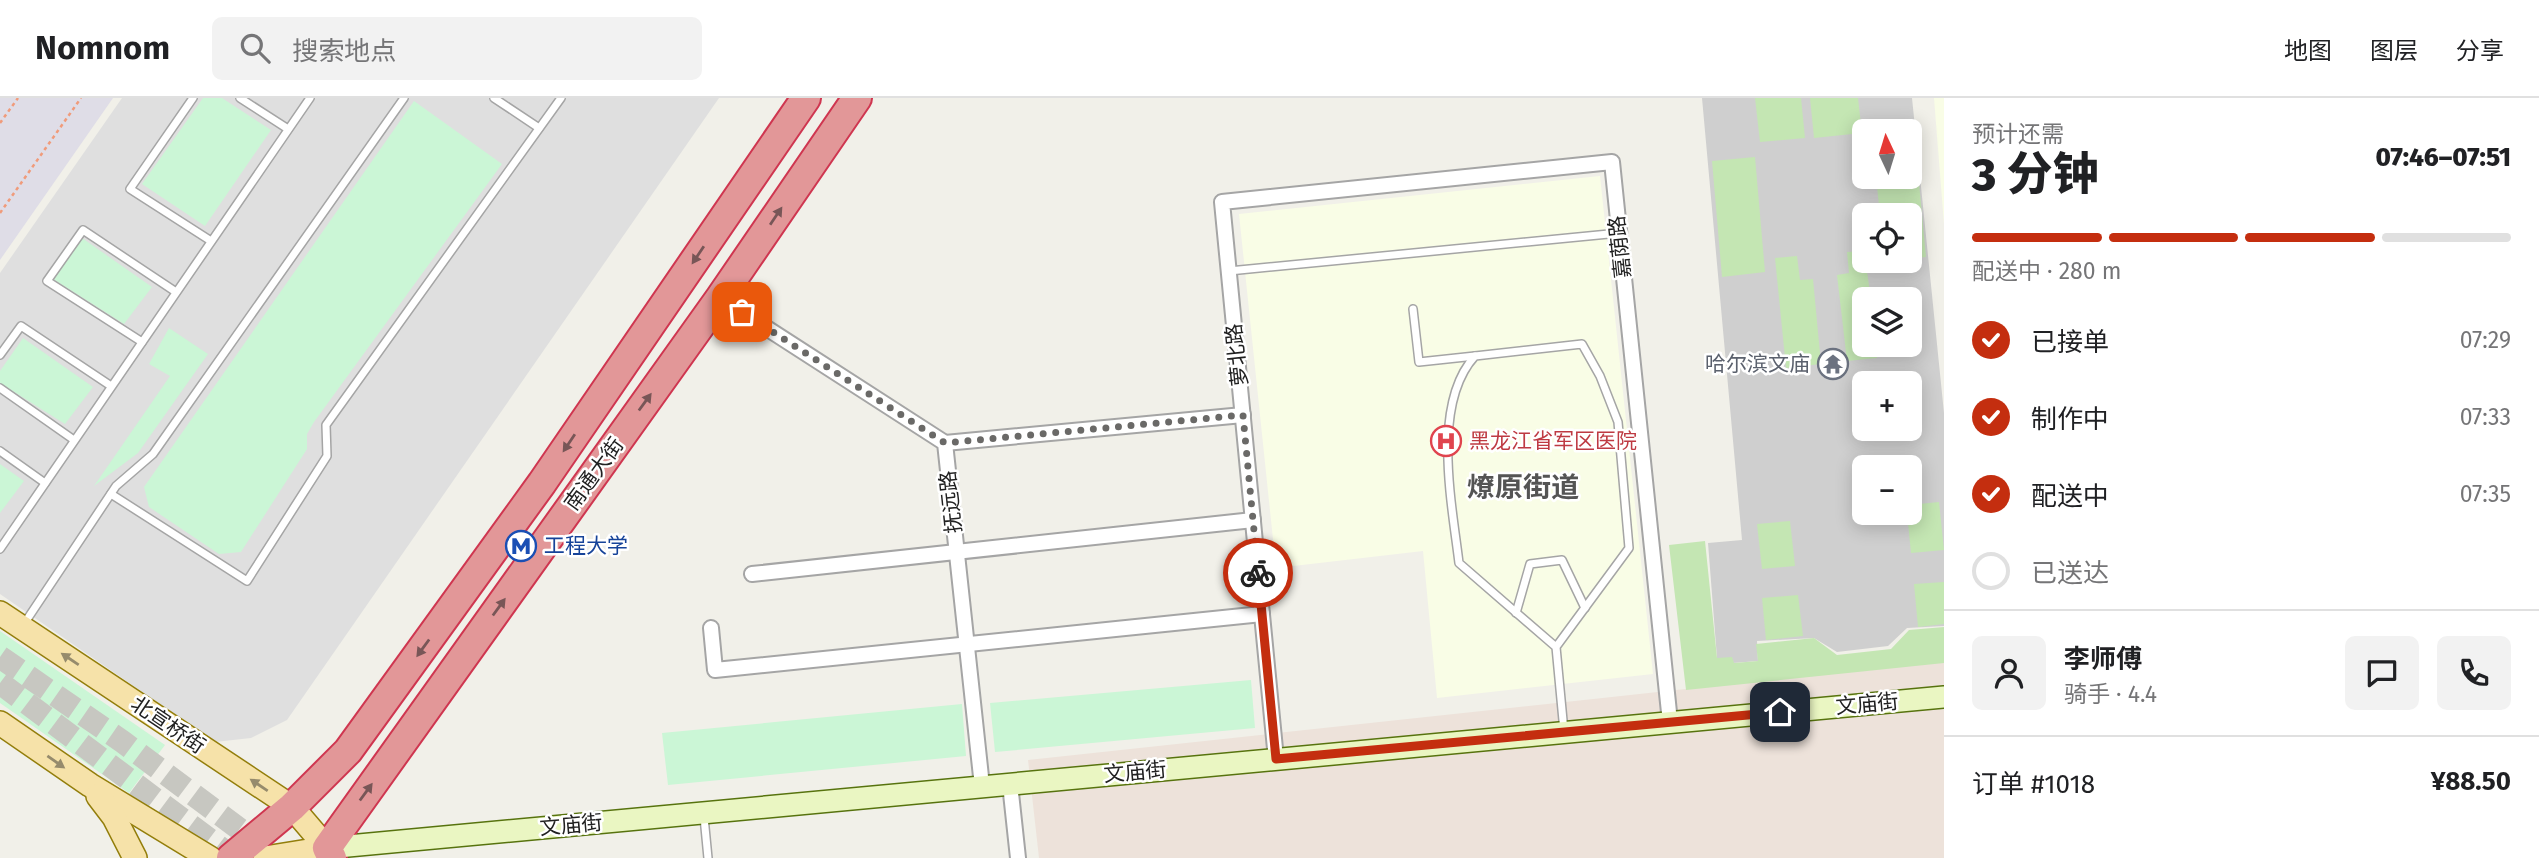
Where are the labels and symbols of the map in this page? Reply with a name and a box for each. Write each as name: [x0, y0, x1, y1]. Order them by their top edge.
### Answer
north arrow: [1852, 119, 1922, 189]
one-way arrow: [769, 207, 783, 225]
street label: 嘉荫路: [1604, 214, 1636, 280]
one-way arrow: [691, 246, 705, 264]
pin: [712, 282, 772, 342]
street label: 萝北路: [1221, 322, 1253, 388]
temple icon: 哈尔滨文庙: [1816, 347, 1850, 381]
place label: 哈尔滨文庙: [1705, 351, 1810, 377]
one-way arrow: [638, 393, 652, 411]
hospital icon: 黑龙江省军区医院: [1429, 424, 1463, 458]
place label: 黑龙江省军区医院: [1469, 428, 1637, 454]
street label: 南通大街: [559, 432, 629, 516]
one-way arrow: [562, 434, 576, 452]
street label: 抚远路: [935, 469, 967, 535]
district label: 燎原街道: [1467, 471, 1579, 504]
metro station icon: 工程大学: [504, 529, 538, 563]
place label: 工程大学: [544, 533, 628, 559]
courier: [1223, 538, 1293, 608]
one-way arrow: [492, 598, 506, 616]
one-way arrow: [416, 639, 430, 657]
one-way arrow: [60, 653, 79, 666]
pin: [1750, 682, 1810, 742]
street label: 文庙街: [1834, 688, 1900, 720]
street label: 北宣桥街: [126, 691, 210, 759]
one-way arrow: [47, 755, 65, 769]
street label: 文庙街: [1102, 756, 1168, 788]
one-way arrow: [249, 779, 269, 792]
one-way arrow: [359, 783, 373, 801]
street label: 文庙街: [538, 809, 604, 841]

